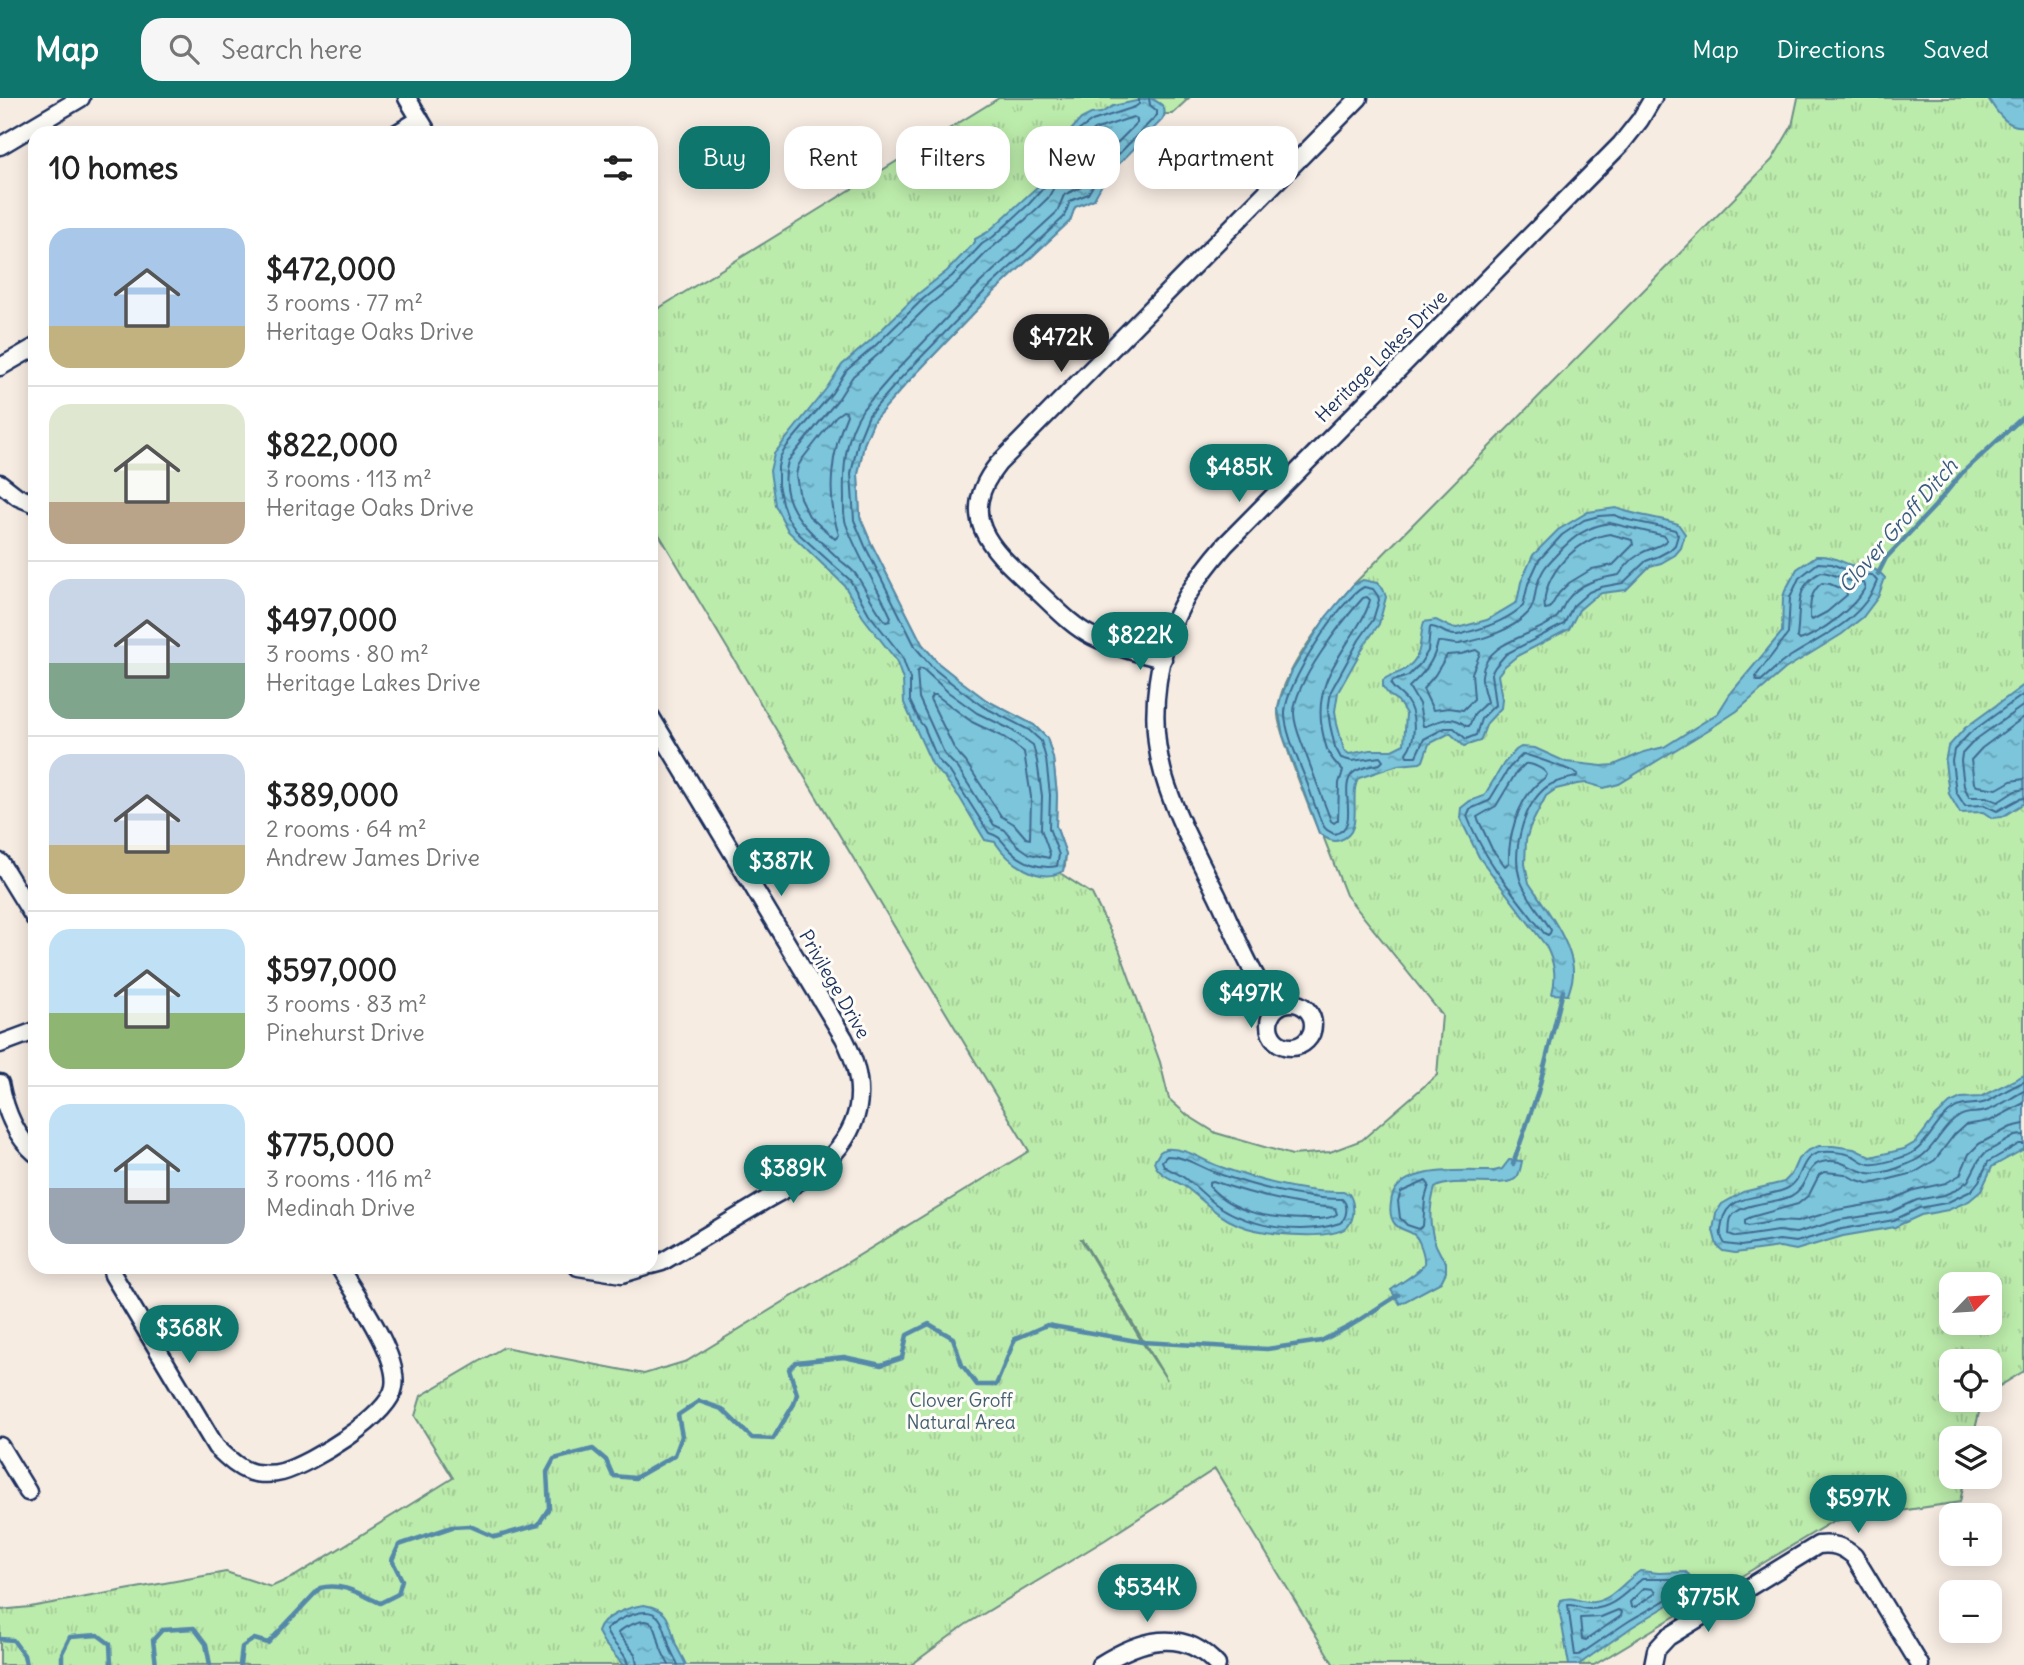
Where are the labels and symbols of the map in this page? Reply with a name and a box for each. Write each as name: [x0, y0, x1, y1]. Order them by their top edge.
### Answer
street label: Heritage Lakes Drive: [1310, 285, 1452, 427]
pin: $472K: [1012, 314, 1110, 374]
pin: $485K: [1190, 444, 1288, 504]
water label: Clover Groff Ditch: [1832, 452, 1964, 598]
pin: $822K: [1091, 612, 1189, 672]
pin: $387K: [732, 838, 830, 898]
street label: Privilege Drive: [794, 925, 876, 1043]
pin: $497K: [1202, 970, 1300, 1030]
pin: $389K: [744, 1146, 842, 1205]
north arrow: [1939, 1272, 2002, 1335]
pin: $368K: [140, 1306, 238, 1365]
park label: Clover Groff Natural Area: [907, 1388, 1016, 1434]
pin: $597K: [1809, 1476, 1907, 1535]
pin: $534K: [1098, 1564, 1196, 1624]
pin: $775K: [1659, 1574, 1757, 1634]

